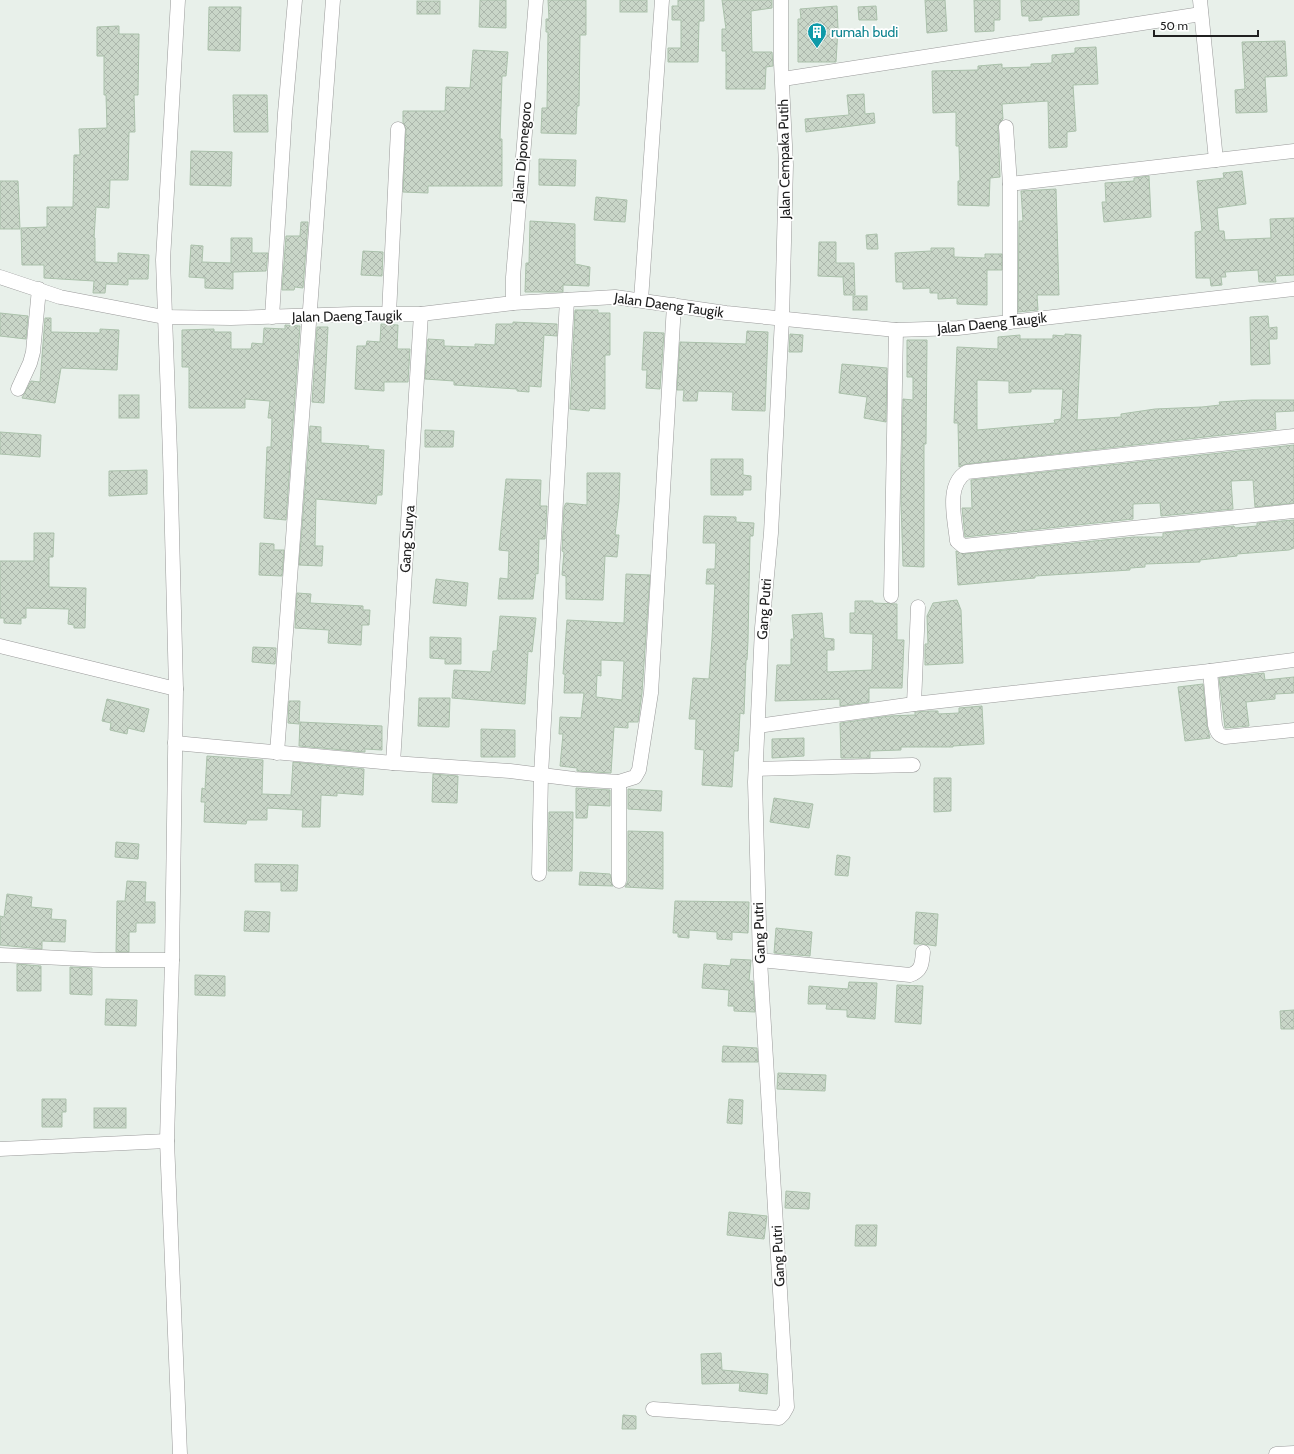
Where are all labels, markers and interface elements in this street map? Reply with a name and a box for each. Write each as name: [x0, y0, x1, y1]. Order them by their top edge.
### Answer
scale bar: [1154, 12, 1258, 38]
text: 50 m: [1160, 18, 1188, 33]
building icon: rumah budi: [806, 21, 828, 49]
place label: rumah budi: [831, 23, 898, 41]
street label: Jalan Cempaka Putih: [774, 99, 794, 220]
street label: Jalan Diponegoro: [509, 100, 535, 204]
street label: Jalan Daeng Taugik: [612, 288, 726, 322]
street label: Jalan Daeng Taugik: [291, 306, 403, 326]
street label: Jalan Daeng Taugik: [935, 308, 1048, 338]
street label: Gang Surya: [396, 504, 418, 573]
street label: Gang Putri: [753, 578, 775, 640]
street label: Gang Putri: [749, 902, 769, 964]
street label: Gang Putri: [767, 1225, 789, 1287]

